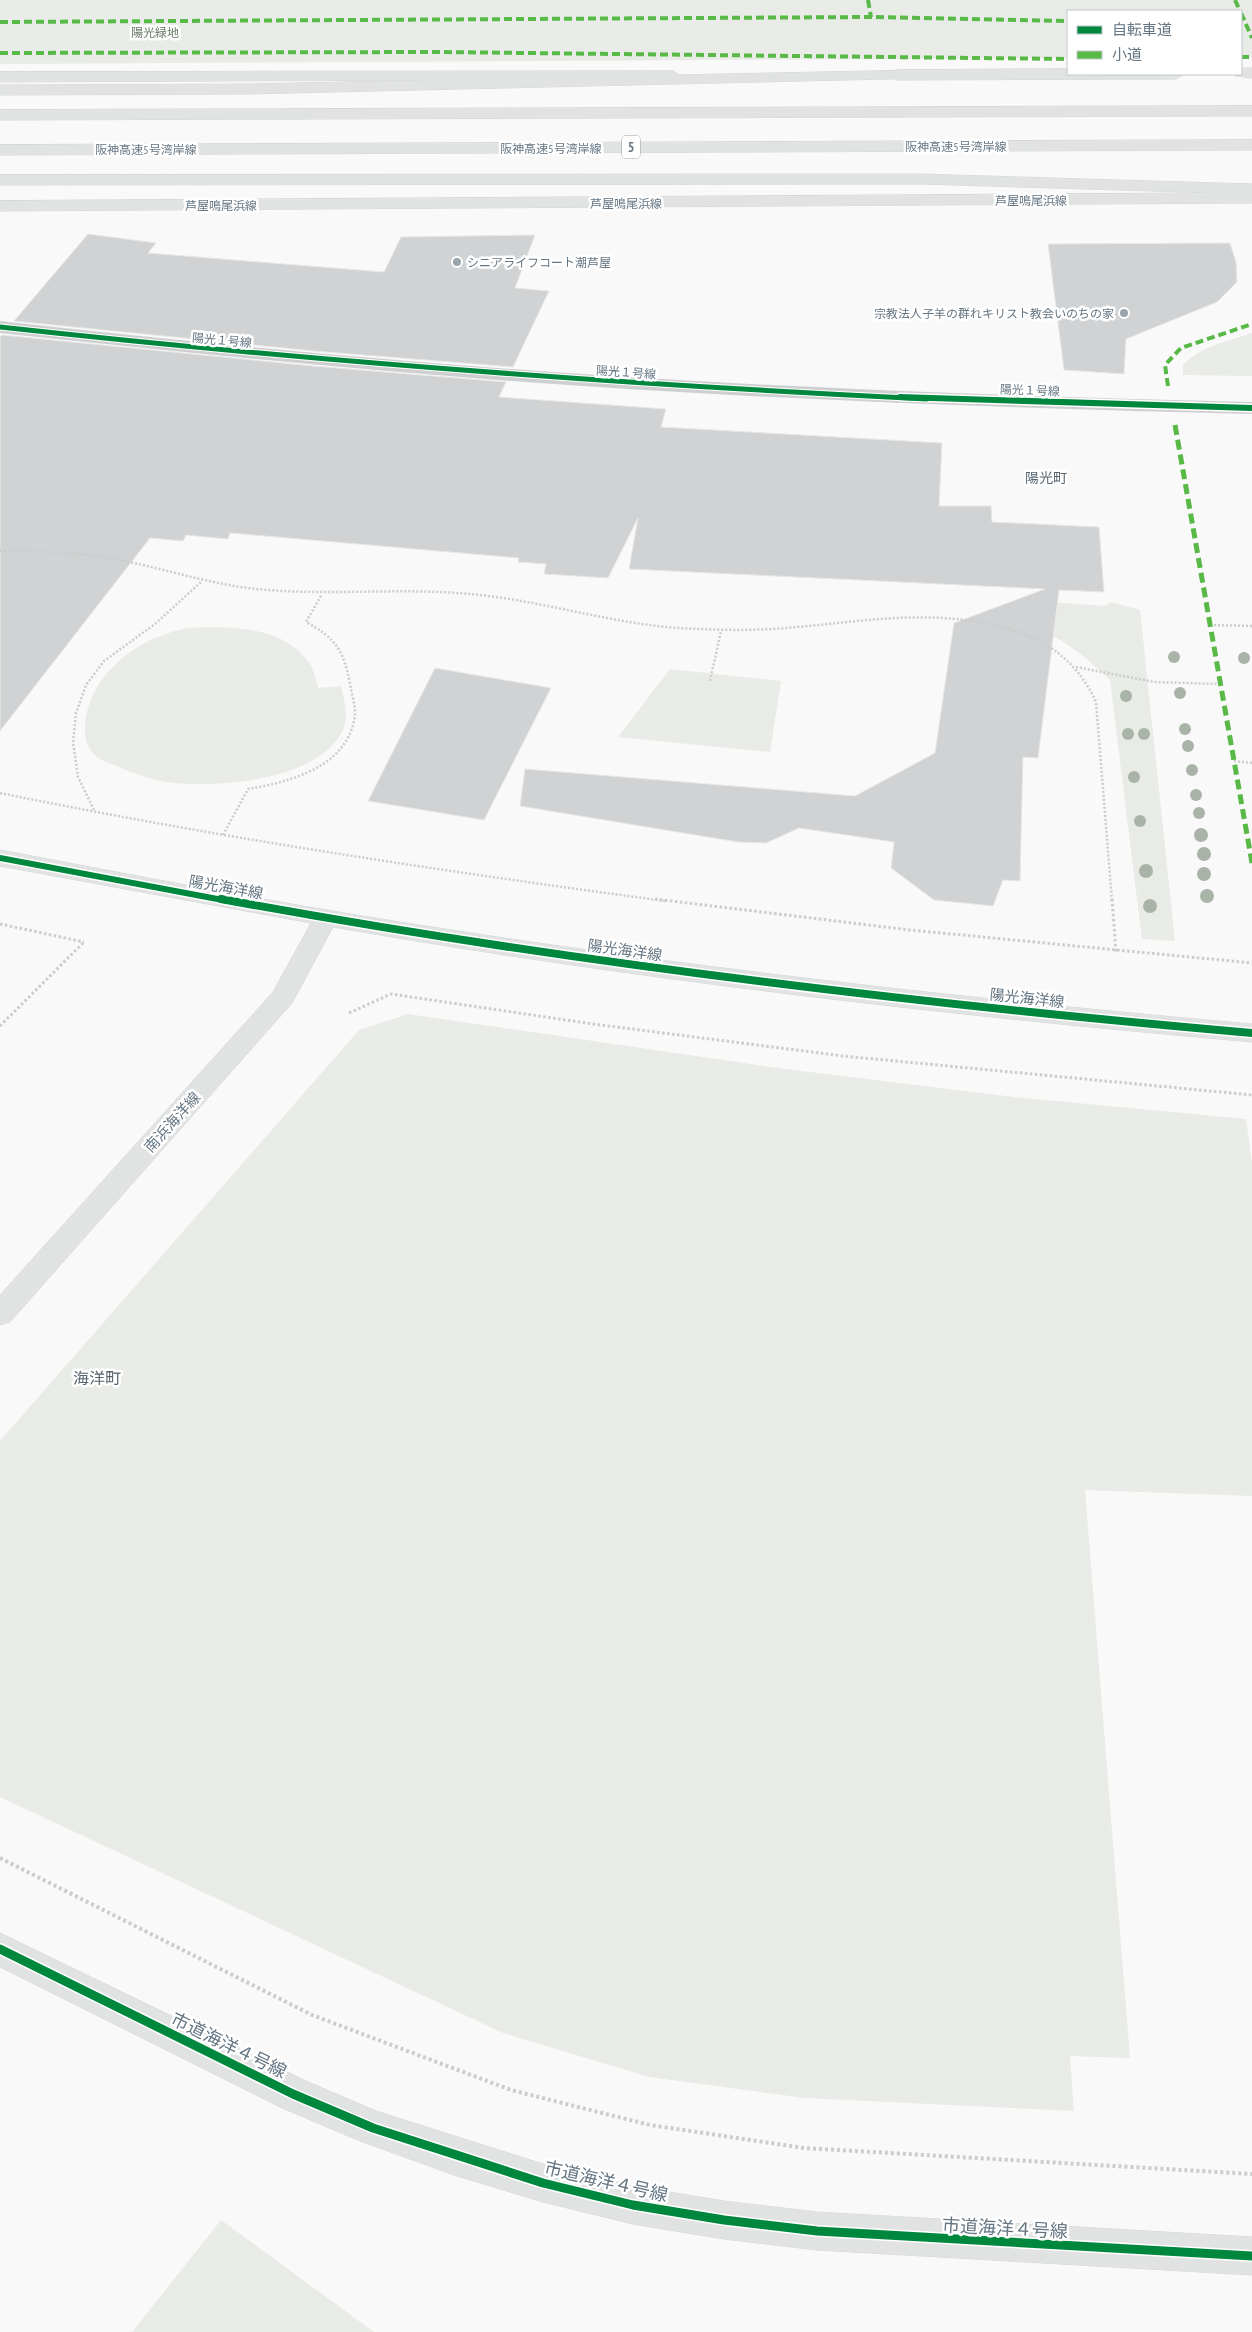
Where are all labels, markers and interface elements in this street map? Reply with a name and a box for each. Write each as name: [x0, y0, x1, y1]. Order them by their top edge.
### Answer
legend: [1067, 10, 1242, 75]
text: 自転車道: [1112, 20, 1172, 39]
park label: 陽光緑地: [131, 25, 179, 40]
text: 小道: [1112, 45, 1142, 64]
road number: 5: [622, 136, 640, 158]
street label: 阪神高速5号湾岸線: [905, 139, 1007, 154]
street label: 阪神高速5号湾岸線: [500, 141, 602, 156]
street label: 阪神高速5号湾岸線: [95, 142, 197, 157]
street label: 芦屋鳴尾浜線: [995, 193, 1067, 208]
street label: 芦屋鳴尾浜線: [590, 196, 662, 211]
street label: 芦屋鳴尾浜線: [185, 198, 257, 213]
place label: シニアライフコート潮芦屋: [467, 255, 611, 270]
marker: シニアライフコート潮芦屋: [451, 256, 463, 268]
place label: 宗教法人子羊の群れキリスト教会いのちの家: [874, 306, 1114, 321]
marker: 宗教法人子羊の群れキリスト教会いのちの家: [1118, 307, 1130, 319]
street label: 陽光１号線: [191, 330, 253, 350]
street label: 陽光１号線: [596, 362, 656, 382]
street label: 陽光１号線: [1000, 381, 1060, 399]
district label: 陽光町: [1025, 469, 1067, 487]
street label: 陽光海洋線: [187, 871, 265, 903]
street label: 陽光海洋線: [587, 935, 663, 965]
street label: 陽光海洋線: [989, 985, 1065, 1011]
street label: 南浜海洋線: [140, 1088, 204, 1156]
district label: 海洋町: [73, 1368, 121, 1388]
street label: 市道海洋４号線: [167, 2007, 291, 2083]
street label: 市道海洋４号線: [542, 2156, 670, 2206]
street label: 市道海洋４号線: [941, 2213, 1069, 2243]

